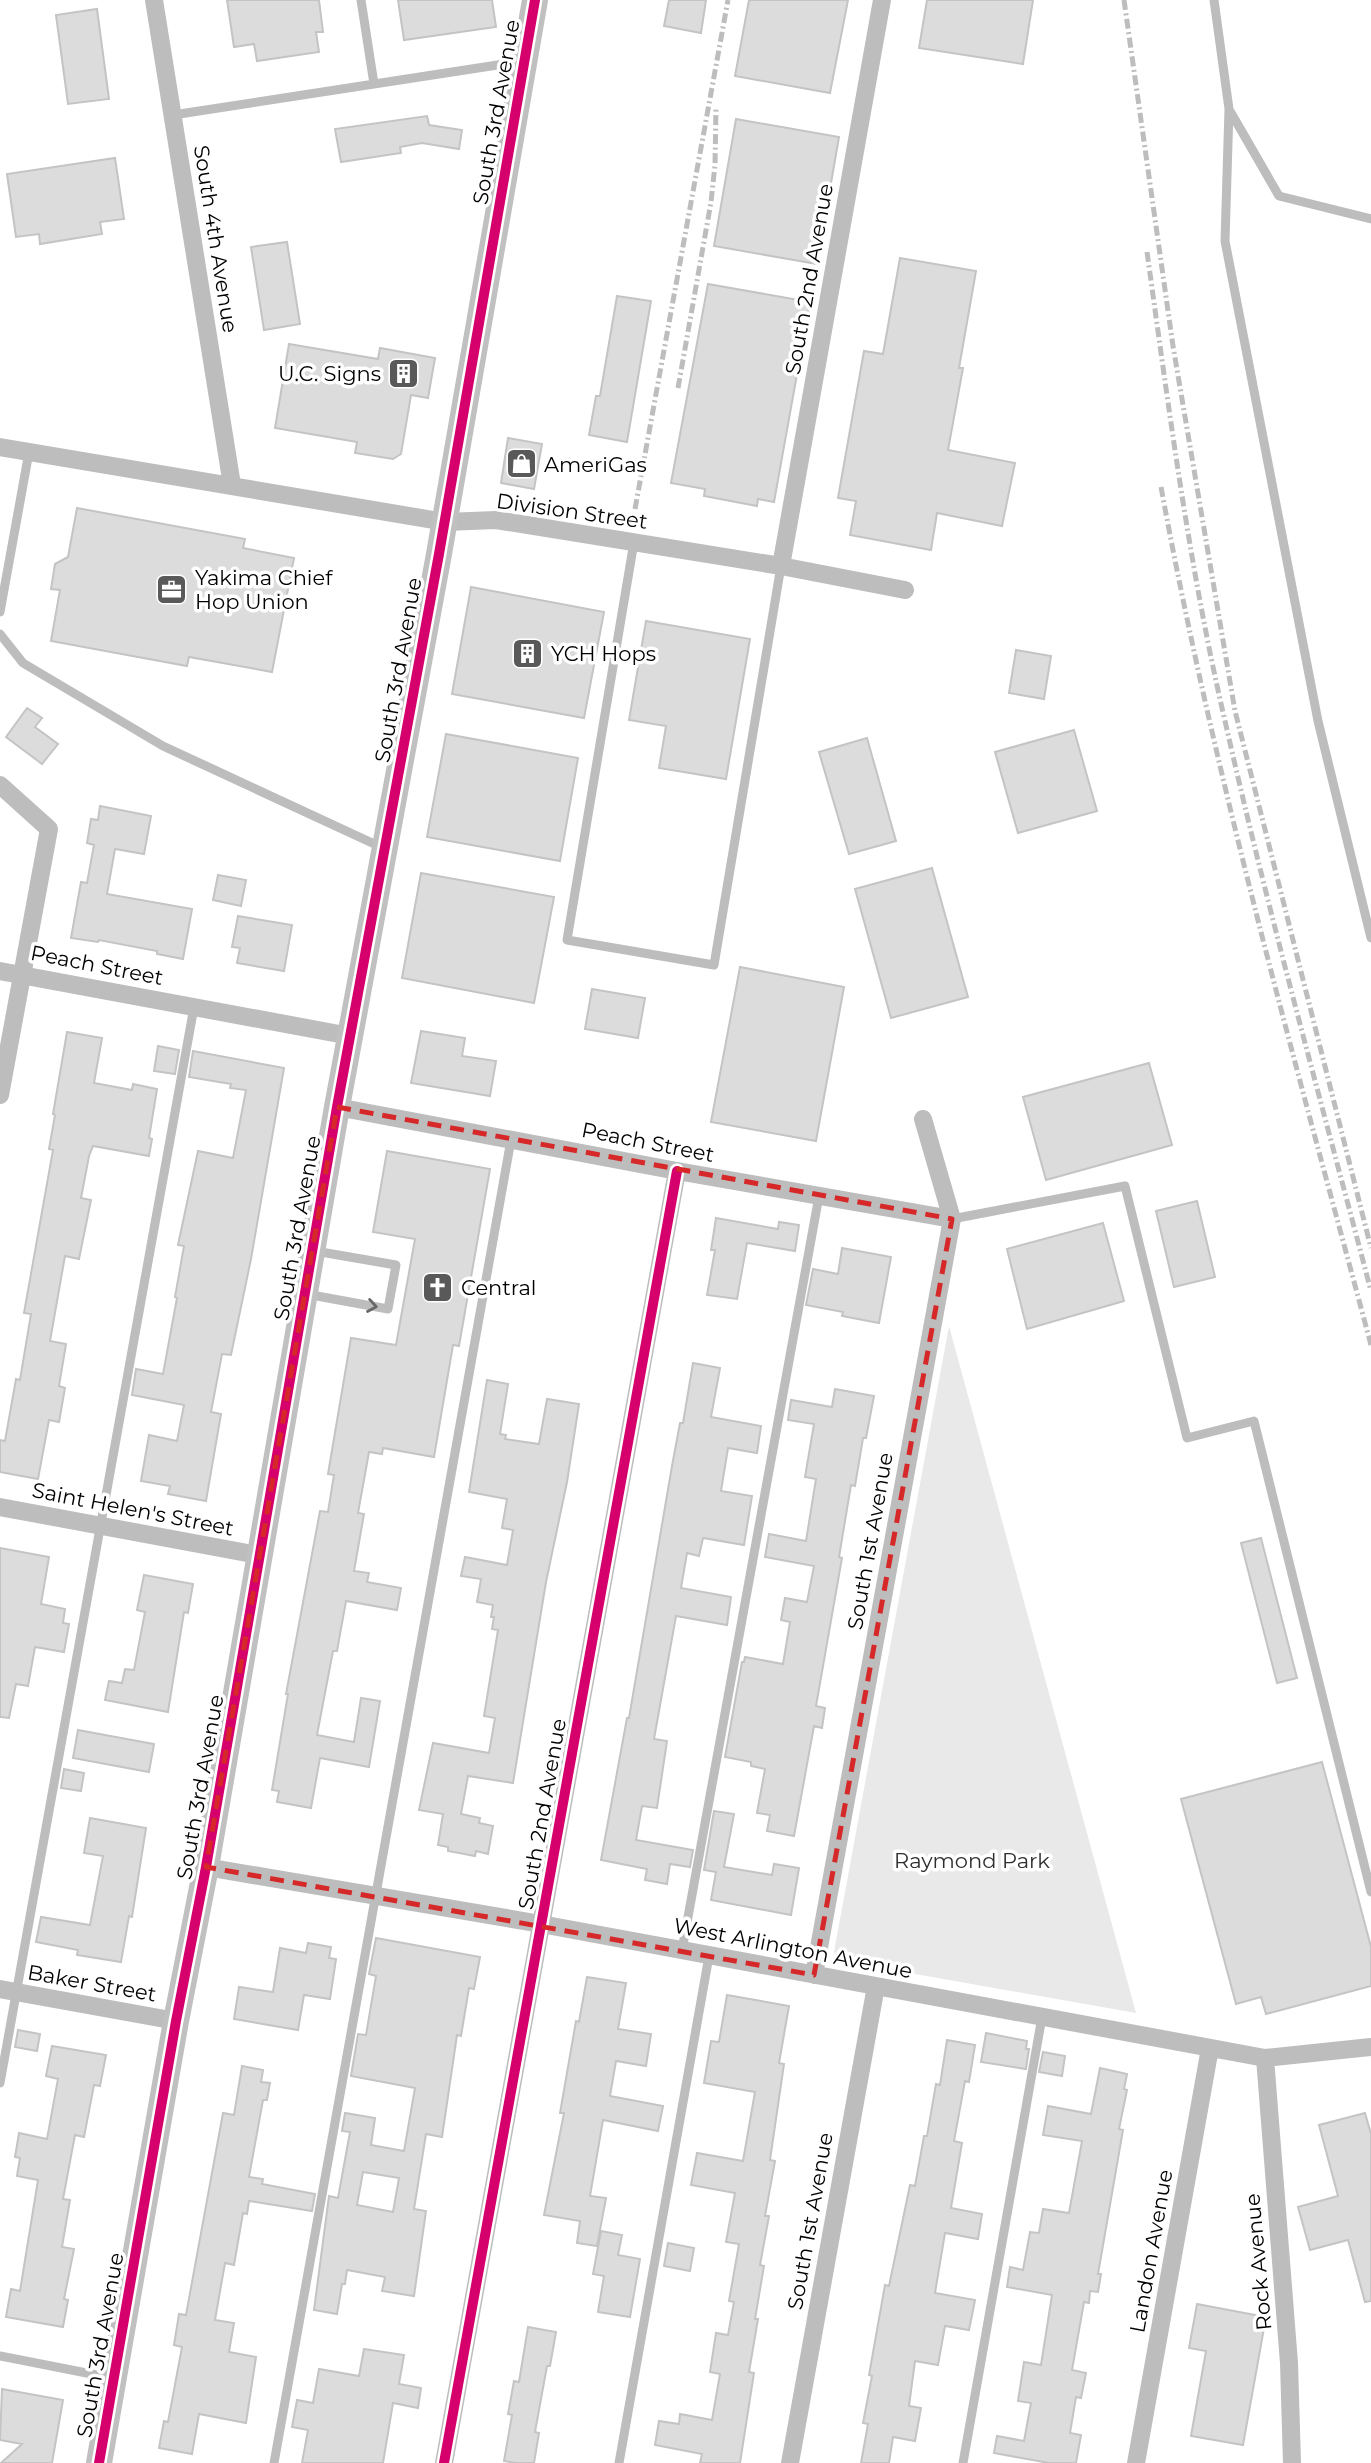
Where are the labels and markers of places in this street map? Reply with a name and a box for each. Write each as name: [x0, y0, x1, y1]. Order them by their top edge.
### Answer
building icon: U.C. Signs: [387, 356, 421, 390]
place label: U.C. Signs: [278, 361, 381, 386]
shop icon: AmeriGas: [504, 447, 538, 481]
place label: AmeriGas: [544, 452, 647, 477]
place label: Yakima Chief Hop Union: [195, 565, 333, 614]
office icon: Yakima Chief Hop Union: [155, 572, 189, 606]
building icon: YCH Hops: [511, 636, 545, 670]
place label: YCH Hops: [551, 641, 656, 666]
church icon: Central: [421, 1270, 455, 1304]
place label: Central: [461, 1275, 536, 1300]

